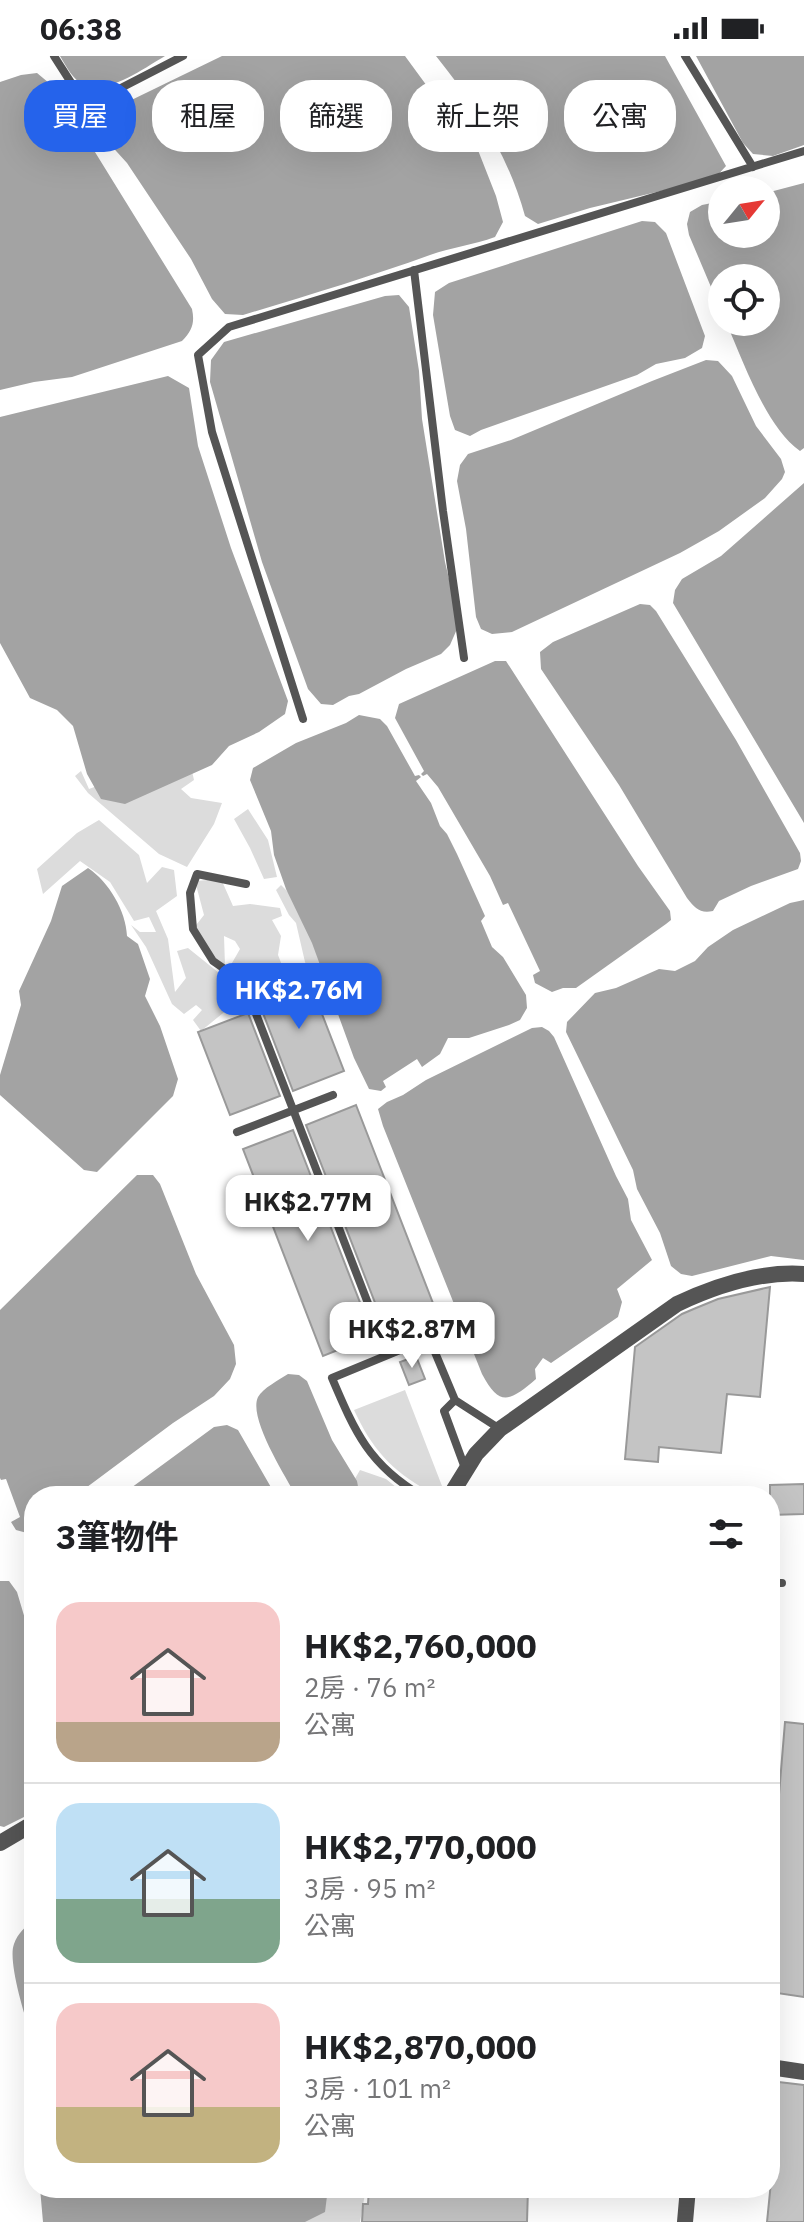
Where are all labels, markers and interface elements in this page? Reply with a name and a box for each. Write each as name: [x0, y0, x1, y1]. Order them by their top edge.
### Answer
text: 06:38: [40, 9, 122, 48]
chip: 買屋: [24, 80, 136, 152]
chip: 租屋: [152, 80, 264, 152]
chip: 篩選: [280, 80, 392, 152]
chip: 新上架: [408, 80, 548, 152]
chip: 公寓: [564, 80, 676, 152]
north arrow: [708, 176, 780, 248]
map controls: [708, 176, 780, 336]
button: locate: [708, 264, 780, 336]
pin: HK$2.76M: [216, 963, 382, 1031]
text: HK$2.76M: [235, 972, 363, 1006]
pin: HK$2.77M: [225, 1175, 391, 1243]
text: HK$2.77M: [244, 1184, 372, 1218]
pin: HK$2.87M: [329, 1302, 495, 1370]
text: HK$2.87M: [348, 1311, 476, 1345]
icon: filters: [704, 1512, 748, 1556]
text: 3筆物件: [56, 1514, 178, 1558]
text: HK$2,760,000: [304, 1623, 537, 1667]
icon: home: [120, 1634, 216, 1730]
text: 2房 · 76 m²: [304, 1670, 435, 1704]
text: 公寓: [304, 1707, 356, 1741]
text: HK$2,770,000: [304, 1824, 537, 1868]
icon: home: [120, 1835, 216, 1931]
text: 3房 · 95 m²: [304, 1871, 435, 1905]
text: 公寓: [304, 1908, 356, 1942]
text: HK$2,870,000: [304, 2024, 537, 2068]
icon: home: [120, 2035, 216, 2131]
text: 3房 · 101 m²: [304, 2071, 451, 2105]
text: 公寓: [304, 2108, 356, 2142]

